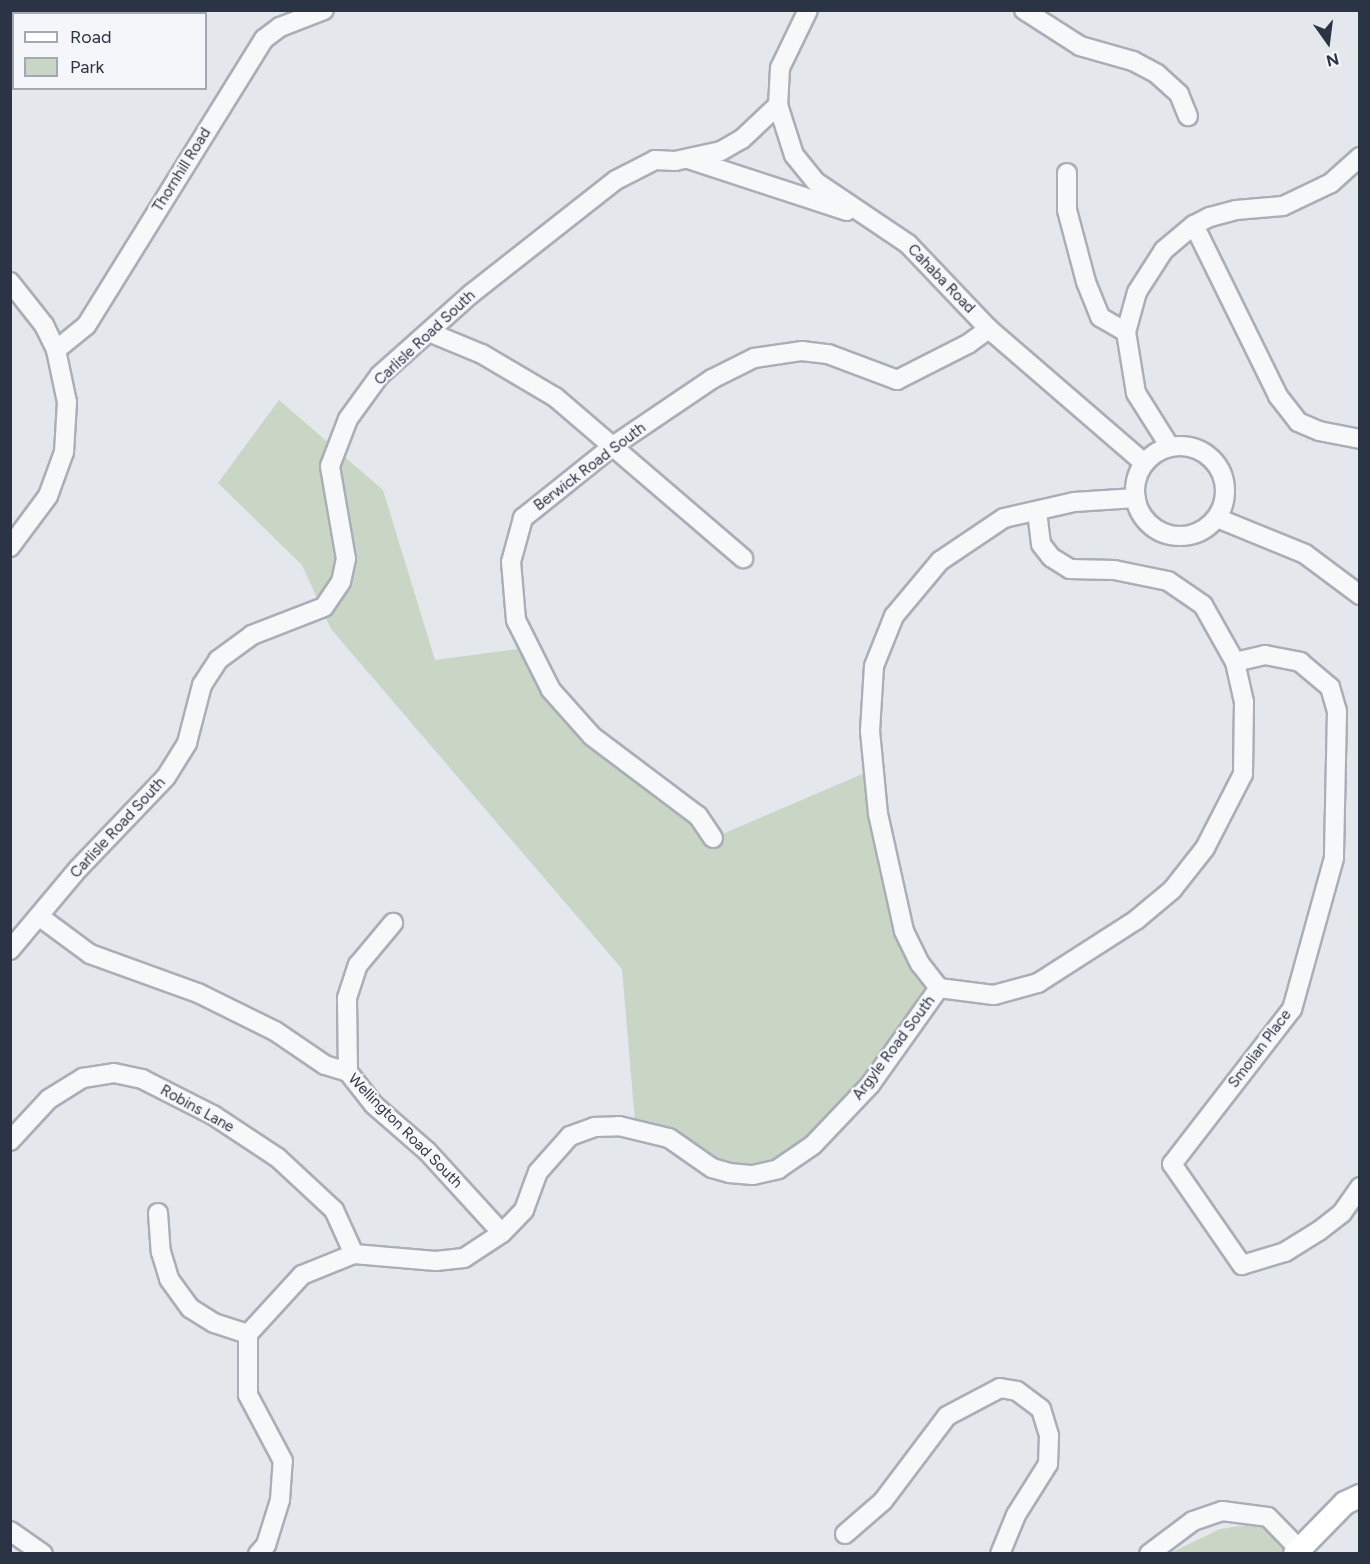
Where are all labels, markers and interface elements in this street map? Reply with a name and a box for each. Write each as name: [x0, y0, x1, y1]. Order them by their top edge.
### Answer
legend: [12, 12, 207, 90]
north arrow: [1298, 12, 1358, 72]
text: Road: [70, 26, 111, 48]
text: N: [1324, 49, 1341, 71]
text: Park: [70, 56, 104, 78]
street label: Thornhill Road: [149, 125, 215, 215]
street label: Cahaba Road: [904, 241, 978, 317]
street label: Carlisle Road South: [371, 287, 479, 389]
street label: Berwick Road South: [531, 419, 649, 515]
street label: Carlisle Road South: [67, 774, 169, 882]
street label: Argyle Road South: [849, 992, 939, 1104]
street label: Smolian Place: [1225, 1006, 1295, 1092]
street label: Wellington Road South: [344, 1070, 466, 1192]
street label: Robins Lane: [157, 1081, 237, 1137]

